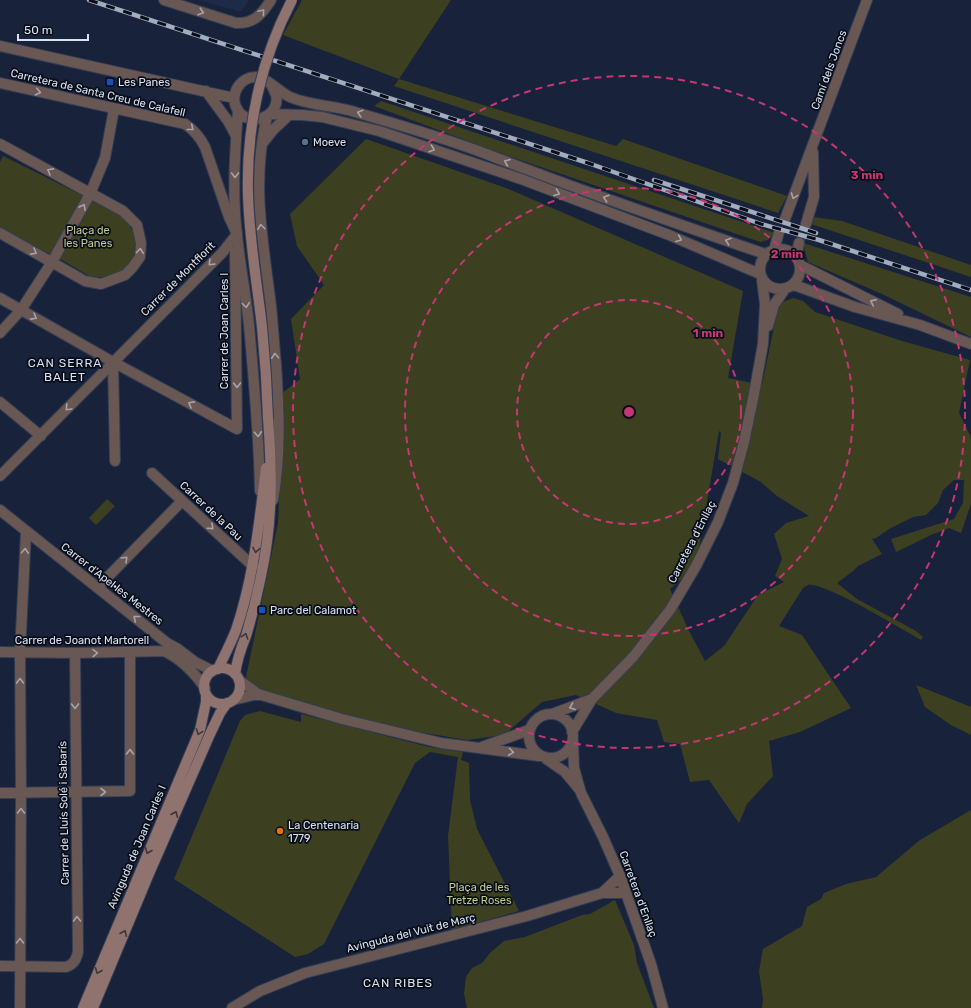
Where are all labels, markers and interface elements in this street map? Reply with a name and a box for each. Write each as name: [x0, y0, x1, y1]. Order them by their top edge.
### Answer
one-way arrow: [197, 7, 204, 16]
one-way arrow: [258, 10, 265, 17]
scale bar: [18, 16, 88, 42]
text: 50 m: [24, 23, 52, 37]
street label: Camí dels Joncs: [809, 28, 850, 112]
street label: Carretera de Santa Creu de Calafell: [9, 67, 187, 119]
place label: Les Panes: [118, 76, 170, 89]
marker: Les Panes: [105, 77, 115, 87]
one-way arrow: [35, 88, 41, 96]
one-way arrow: [357, 109, 364, 118]
one-way arrow: [186, 124, 194, 131]
place label: Moeve: [313, 136, 346, 149]
marker: Moeve: [300, 137, 310, 147]
one-way arrow: [428, 144, 435, 152]
one-way arrow: [503, 159, 511, 167]
text: 3 min: [851, 168, 884, 182]
one-way arrow: [46, 169, 54, 176]
one-way arrow: [231, 172, 239, 178]
one-way arrow: [553, 189, 560, 197]
one-way arrow: [790, 192, 798, 199]
one-way arrow: [602, 195, 609, 203]
one-way arrow: [78, 204, 85, 211]
park label: Plaça de les Panes: [64, 224, 113, 250]
one-way arrow: [257, 224, 266, 230]
one-way arrow: [675, 235, 682, 243]
one-way arrow: [725, 238, 732, 246]
street label: Carrer de Montflorit: [138, 239, 218, 319]
one-way arrow: [30, 247, 37, 254]
text: 2 min: [771, 247, 804, 261]
one-way arrow: [135, 248, 144, 255]
one-way arrow: [208, 258, 216, 266]
street label: Carrer de Joan Carles I: [218, 273, 231, 389]
one-way arrow: [869, 299, 877, 307]
one-way arrow: [241, 302, 250, 308]
one-way arrow: [30, 312, 37, 320]
text: 1 min: [693, 326, 724, 340]
one-way arrow: [271, 353, 280, 359]
district label: CAN SERRA BALET: [28, 356, 102, 384]
one-way arrow: [233, 382, 241, 388]
one-way arrow: [187, 401, 195, 408]
one-way arrow: [65, 403, 72, 411]
centre of rings: [622, 405, 636, 419]
one-way arrow: [254, 431, 262, 437]
street label: Carrer de la Pau: [177, 479, 245, 543]
street label: Carretera d'Enllaç: [666, 499, 718, 585]
one-way arrow: [206, 523, 214, 530]
street label: Carrer d'Apel·les Mestres: [58, 540, 166, 628]
one-way arrow: [252, 547, 260, 553]
one-way arrow: [21, 548, 30, 554]
one-way arrow: [120, 556, 128, 564]
place label: Parc del Calamot: [270, 604, 357, 617]
marker: Parc del Calamot: [257, 605, 267, 615]
one-way arrow: [134, 616, 141, 623]
one-way arrow: [240, 633, 249, 640]
street label: Carrer de Joanot Martorell: [15, 634, 149, 647]
one-way arrow: [92, 649, 98, 657]
one-way arrow: [16, 678, 24, 684]
one-way arrow: [569, 702, 576, 710]
one-way arrow: [71, 703, 79, 709]
one-way arrow: [195, 728, 203, 735]
street label: Carrer de Lluís Solé i Sabarís: [56, 740, 72, 885]
one-way arrow: [507, 747, 514, 756]
one-way arrow: [126, 749, 134, 755]
street label: Avinguda de Joan Carles I: [105, 783, 169, 911]
one-way arrow: [100, 788, 106, 796]
one-way arrow: [17, 808, 25, 814]
one-way arrow: [170, 810, 178, 818]
place label: La Centenaria 1779: [288, 819, 359, 845]
marker: La Centenaria 1779: [275, 826, 285, 836]
one-way arrow: [145, 848, 153, 855]
street label: Carretera d'Enllaç: [616, 849, 660, 939]
park label: Plaça de les Tretze Roses: [446, 881, 512, 907]
street label: Avinguda del Vuit de Març: [345, 911, 477, 955]
one-way arrow: [73, 916, 81, 922]
one-way arrow: [120, 930, 128, 937]
one-way arrow: [16, 938, 24, 944]
one-way arrow: [95, 967, 103, 975]
district label: CAN RIBES: [363, 976, 433, 990]

